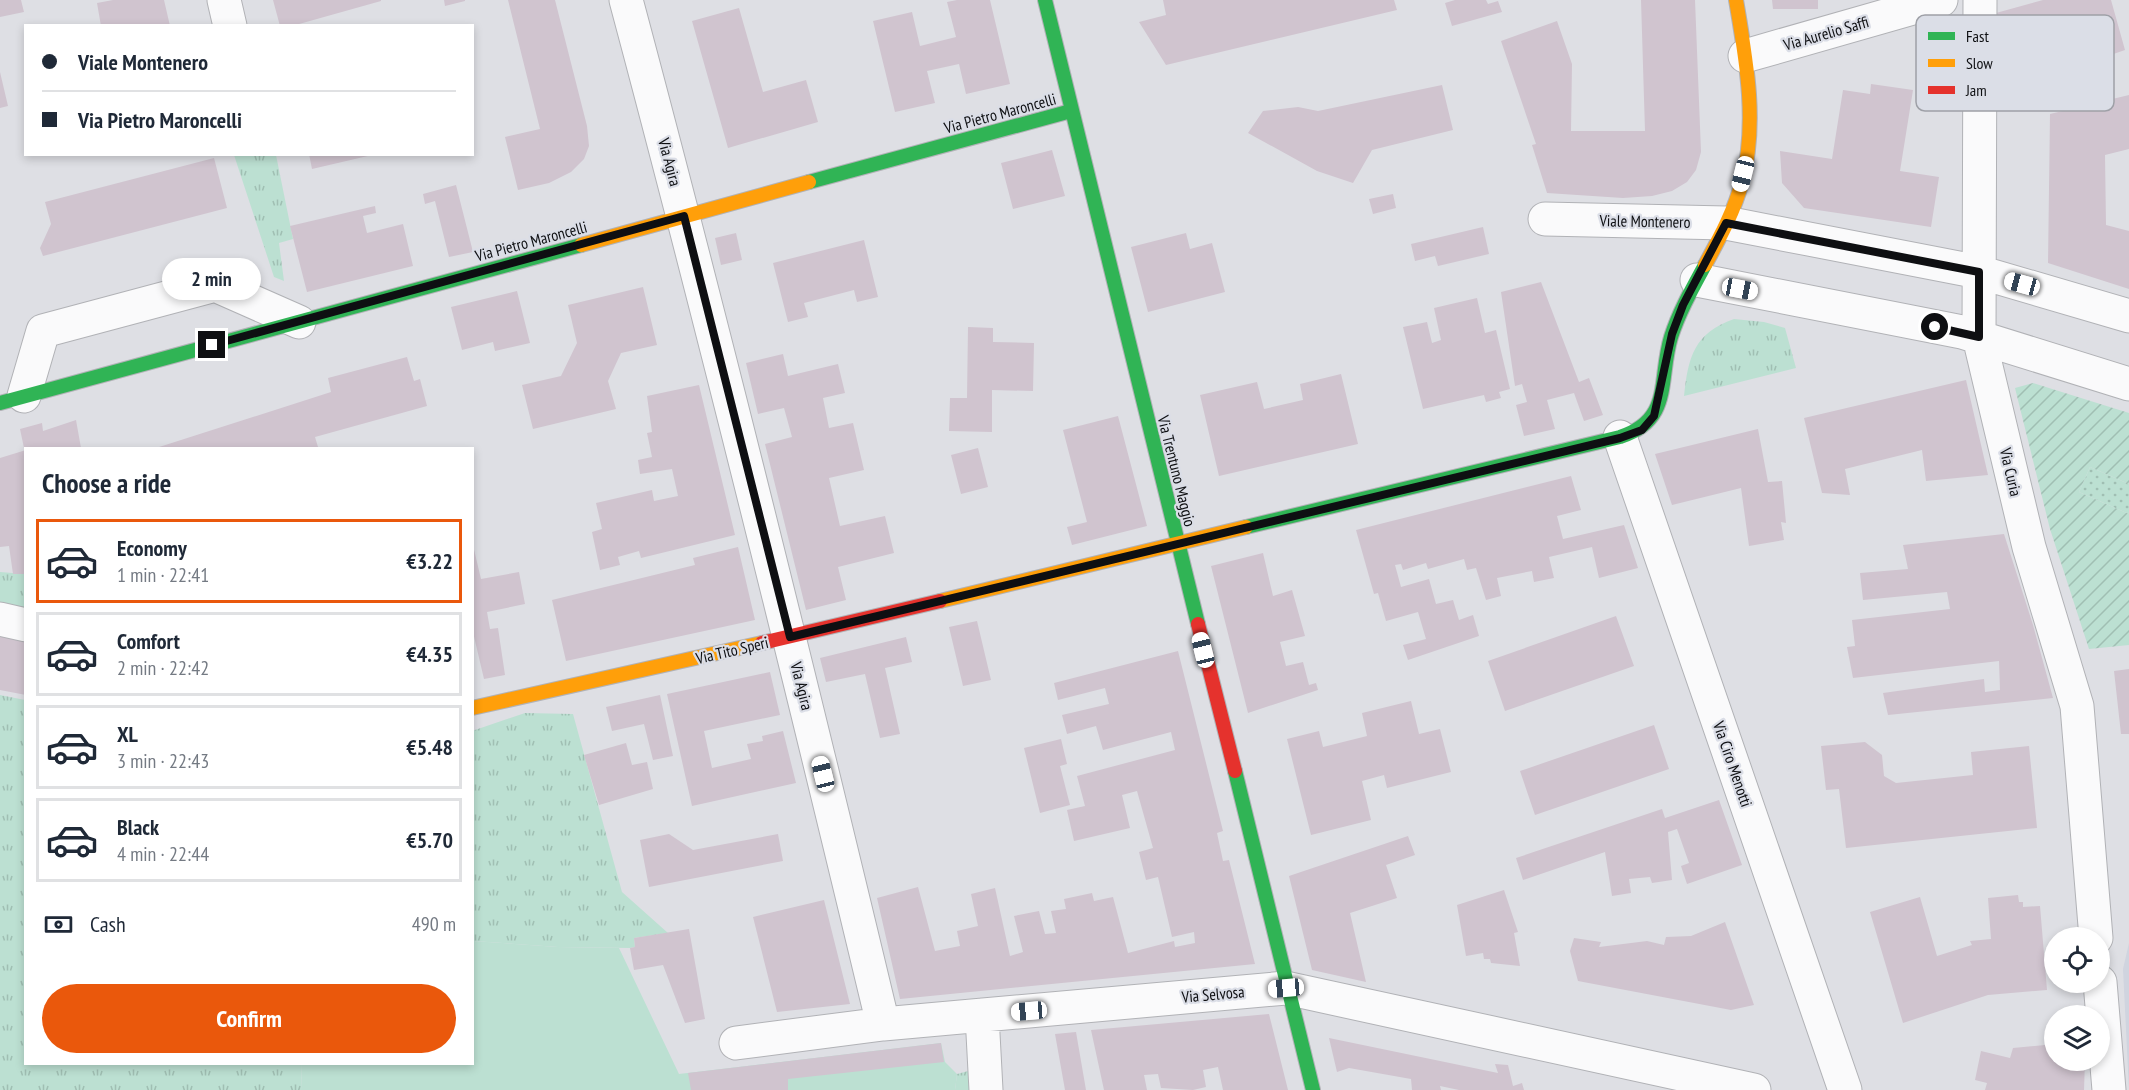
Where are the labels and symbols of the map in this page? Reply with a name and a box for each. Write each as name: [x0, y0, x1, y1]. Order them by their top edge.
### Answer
street label: Via Aurelio Saffi: [1780, 11, 1871, 55]
legend: [1916, 15, 2114, 111]
text: Fast: [1966, 26, 1989, 46]
text: Slow: [1966, 53, 1993, 73]
text: Jam: [1965, 80, 1987, 100]
street label: Via Pietro Maroncelli: [941, 88, 1058, 138]
street label: Via Agira: [654, 135, 686, 188]
car: [1730, 154, 1756, 194]
street label: Viale Montenero: [1598, 210, 1691, 232]
street label: Via Pietro Maroncelli: [472, 216, 589, 266]
callout: 2 min: [162, 258, 262, 300]
car: [2002, 271, 2042, 297]
car: [1721, 277, 1759, 301]
route start: [1921, 313, 1948, 340]
route end: [198, 331, 225, 358]
street label: Via Trentuno Maggio: [1153, 413, 1200, 529]
street label: Via Curia: [1996, 445, 2026, 498]
car: [1190, 630, 1216, 670]
street label: Via Tito Speri: [693, 632, 770, 668]
street label: Via Agira: [786, 659, 818, 712]
street label: Via Ciro Menotti: [1709, 718, 1757, 809]
car: [810, 754, 836, 794]
car: [1267, 977, 1305, 999]
street label: Via Selvosa: [1180, 981, 1245, 1007]
car: [1010, 1000, 1048, 1022]

